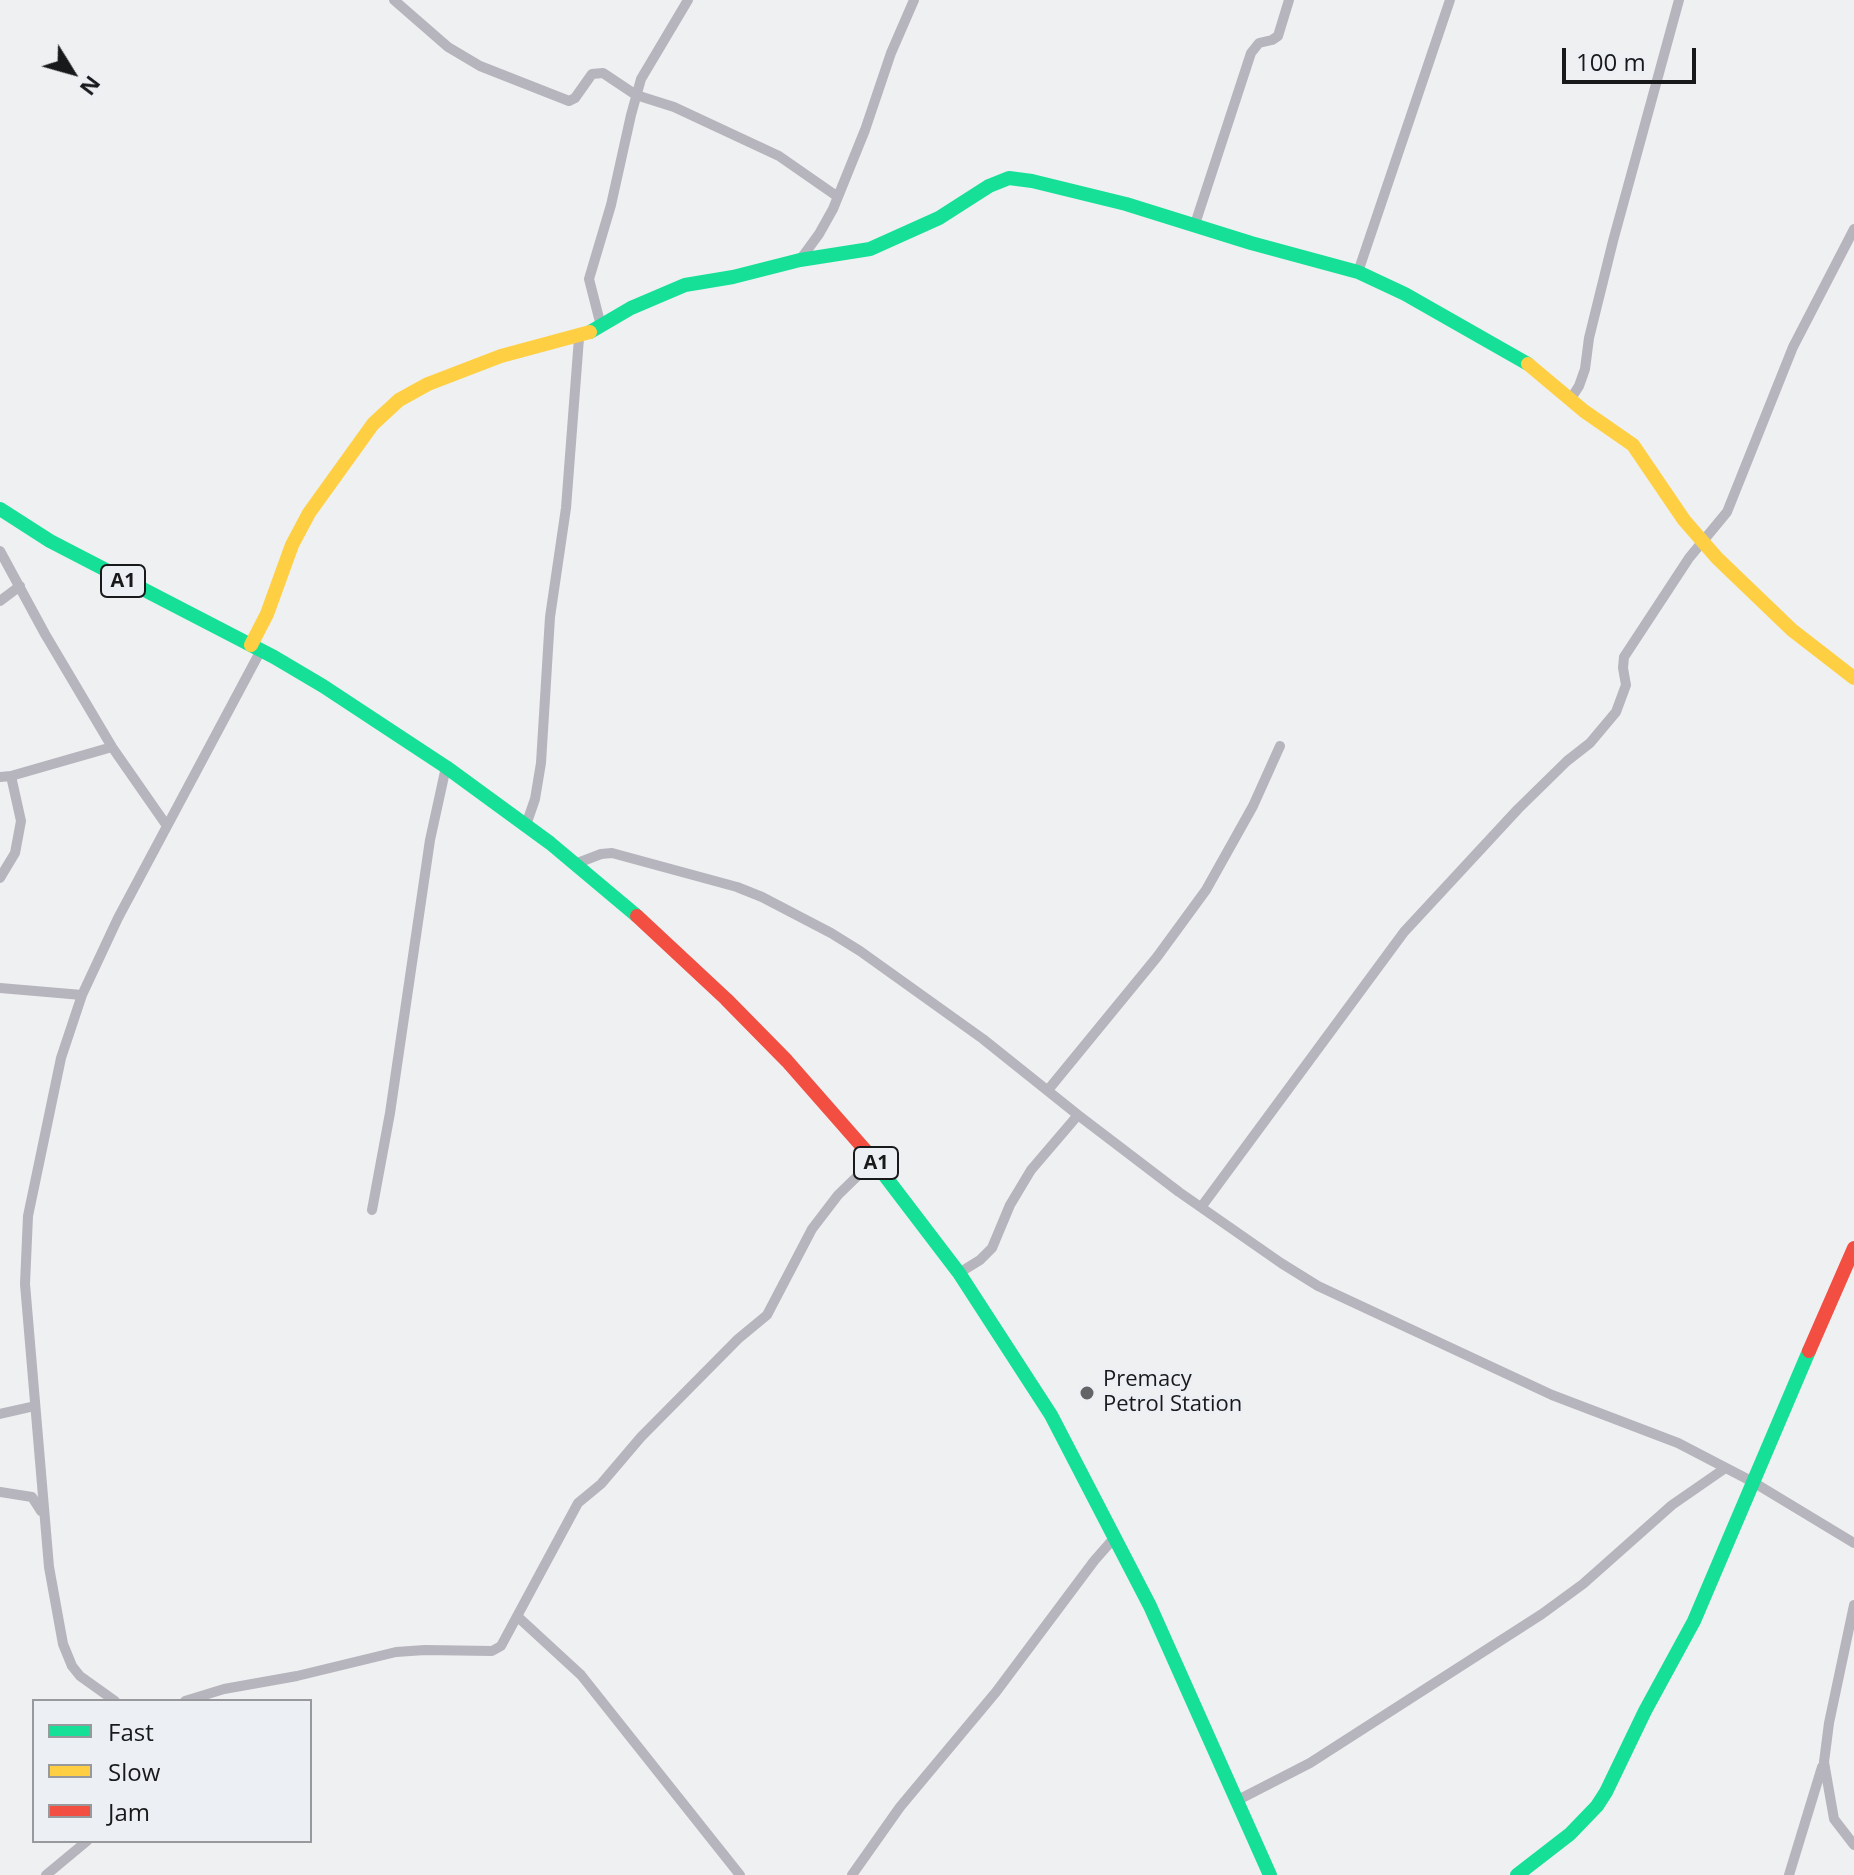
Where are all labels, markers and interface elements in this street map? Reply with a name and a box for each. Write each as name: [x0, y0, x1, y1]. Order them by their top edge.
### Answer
north arrow: [32, 32, 112, 112]
scale bar: [1566, 32, 1700, 82]
text: 100 m: [1576, 45, 1646, 78]
text: N: [74, 70, 109, 103]
road number: A1: [101, 565, 145, 597]
road number: A1: [854, 1147, 898, 1179]
place label: Premacy Petrol Station: [1103, 1367, 1242, 1418]
marker: Premacy Petrol Station: [1078, 1384, 1096, 1402]
legend: [32, 1699, 312, 1843]
text: Fast: [108, 1715, 154, 1748]
text: Slow: [108, 1755, 160, 1788]
text: Jam: [108, 1795, 150, 1828]

